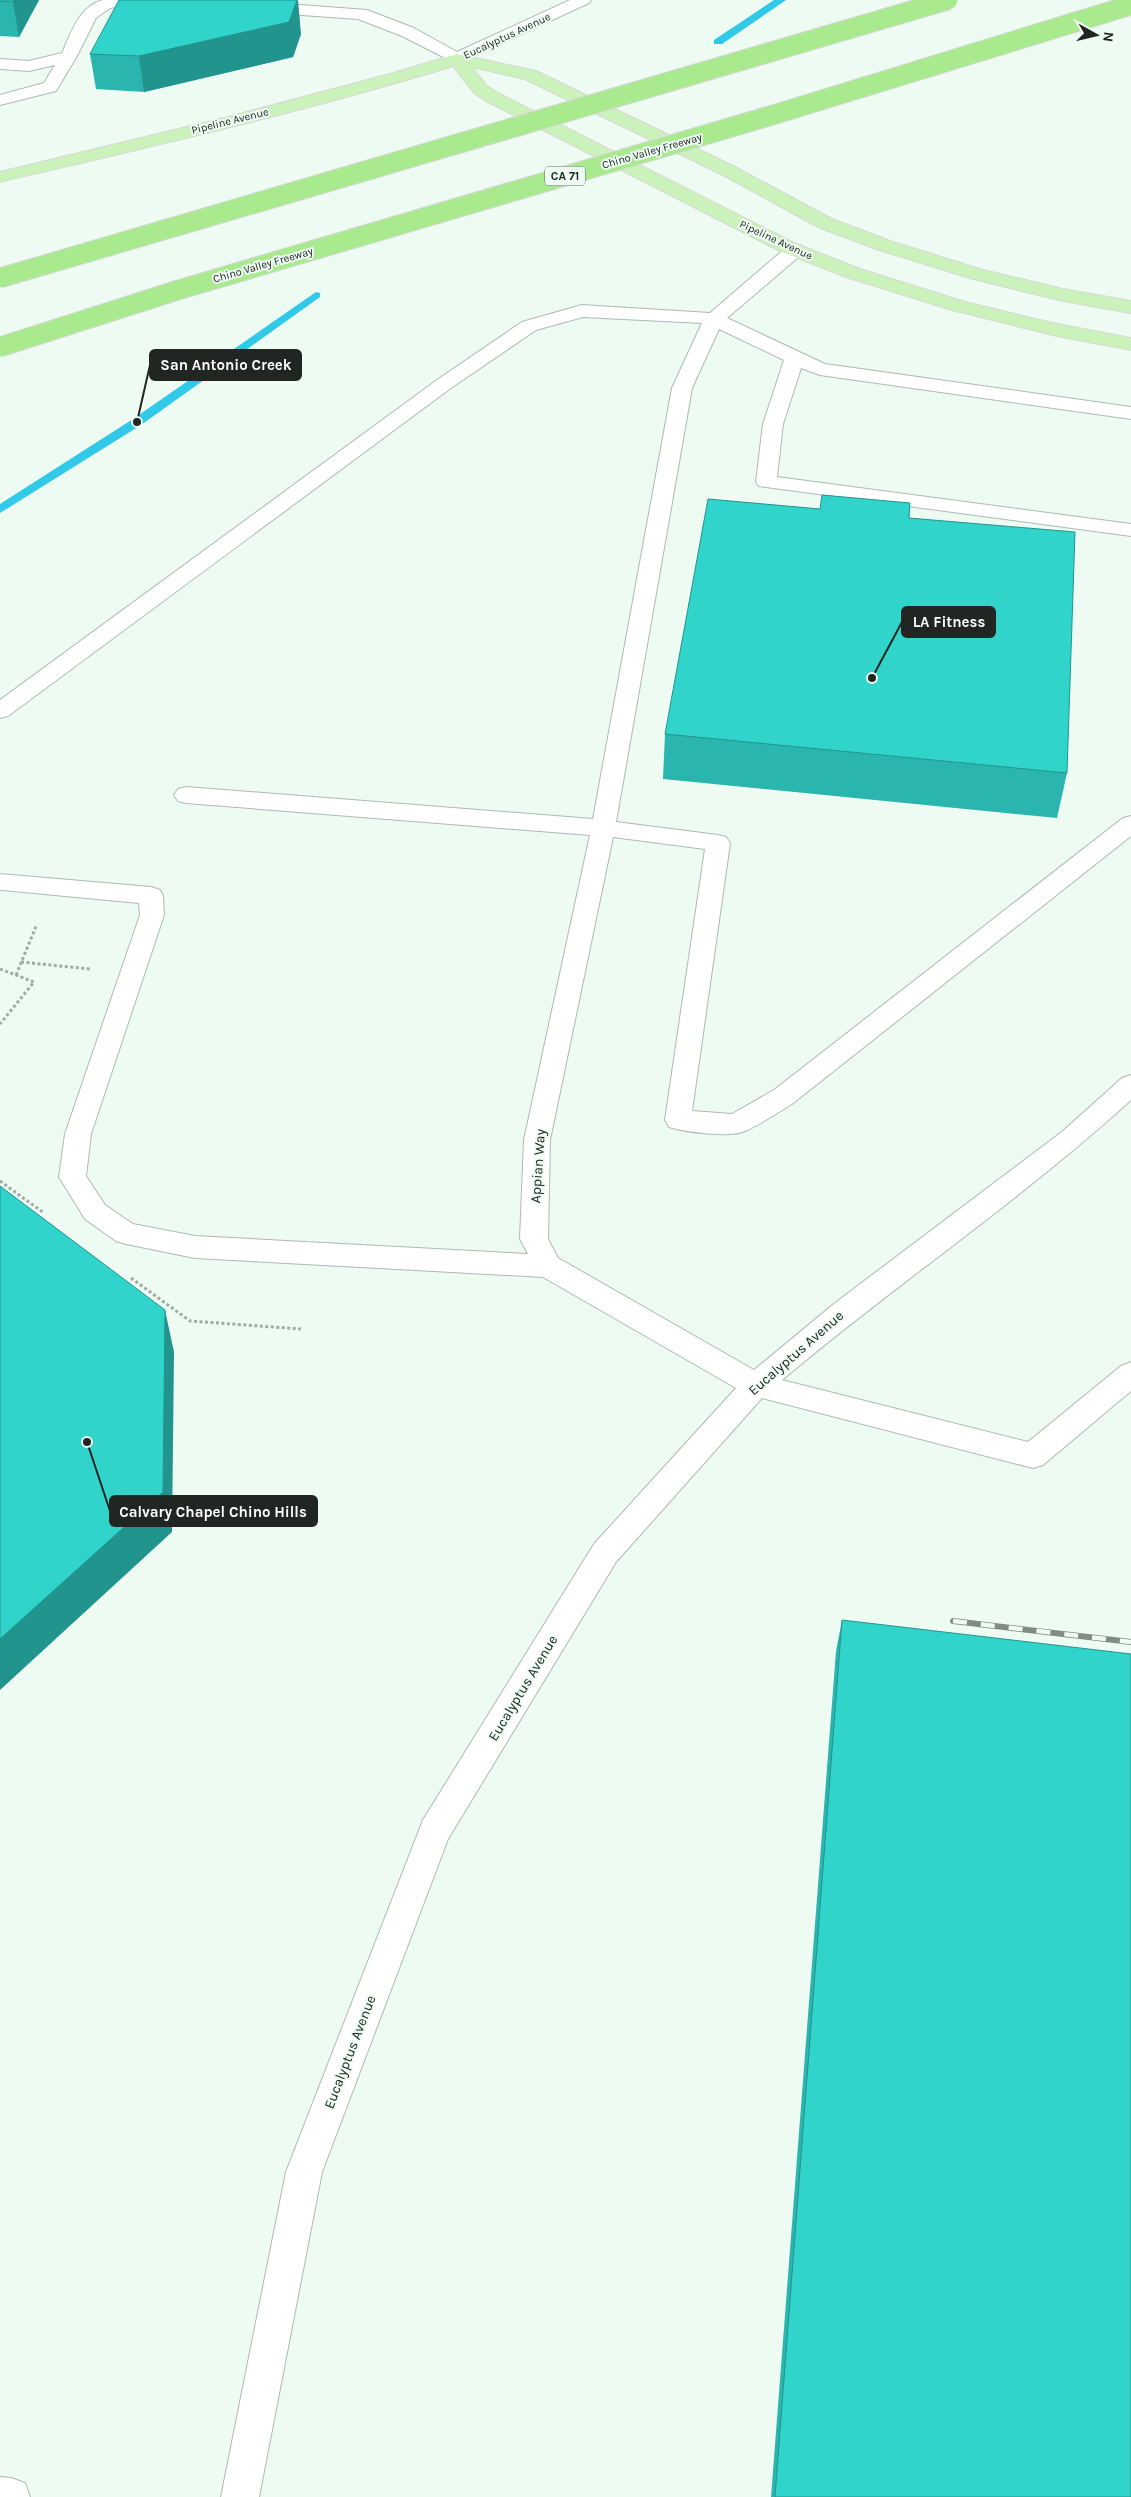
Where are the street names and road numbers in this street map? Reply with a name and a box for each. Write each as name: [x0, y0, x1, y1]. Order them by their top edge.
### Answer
street label: Eucalyptus Avenue: [461, 10, 553, 62]
street label: Pipeline Avenue: [190, 105, 270, 137]
street label: Chino Valley Freeway: [600, 130, 704, 172]
road number: CA 71: [545, 167, 585, 186]
street label: Pipeline Avenue: [737, 217, 815, 263]
street label: Chino Valley Freeway: [211, 244, 315, 286]
street label: Appian Way: [527, 1128, 549, 1204]
street label: Eucalyptus Avenue: [745, 1307, 847, 1399]
street label: Eucalyptus Avenue: [485, 1632, 561, 1744]
street label: Eucalyptus Avenue: [320, 1993, 380, 2111]

